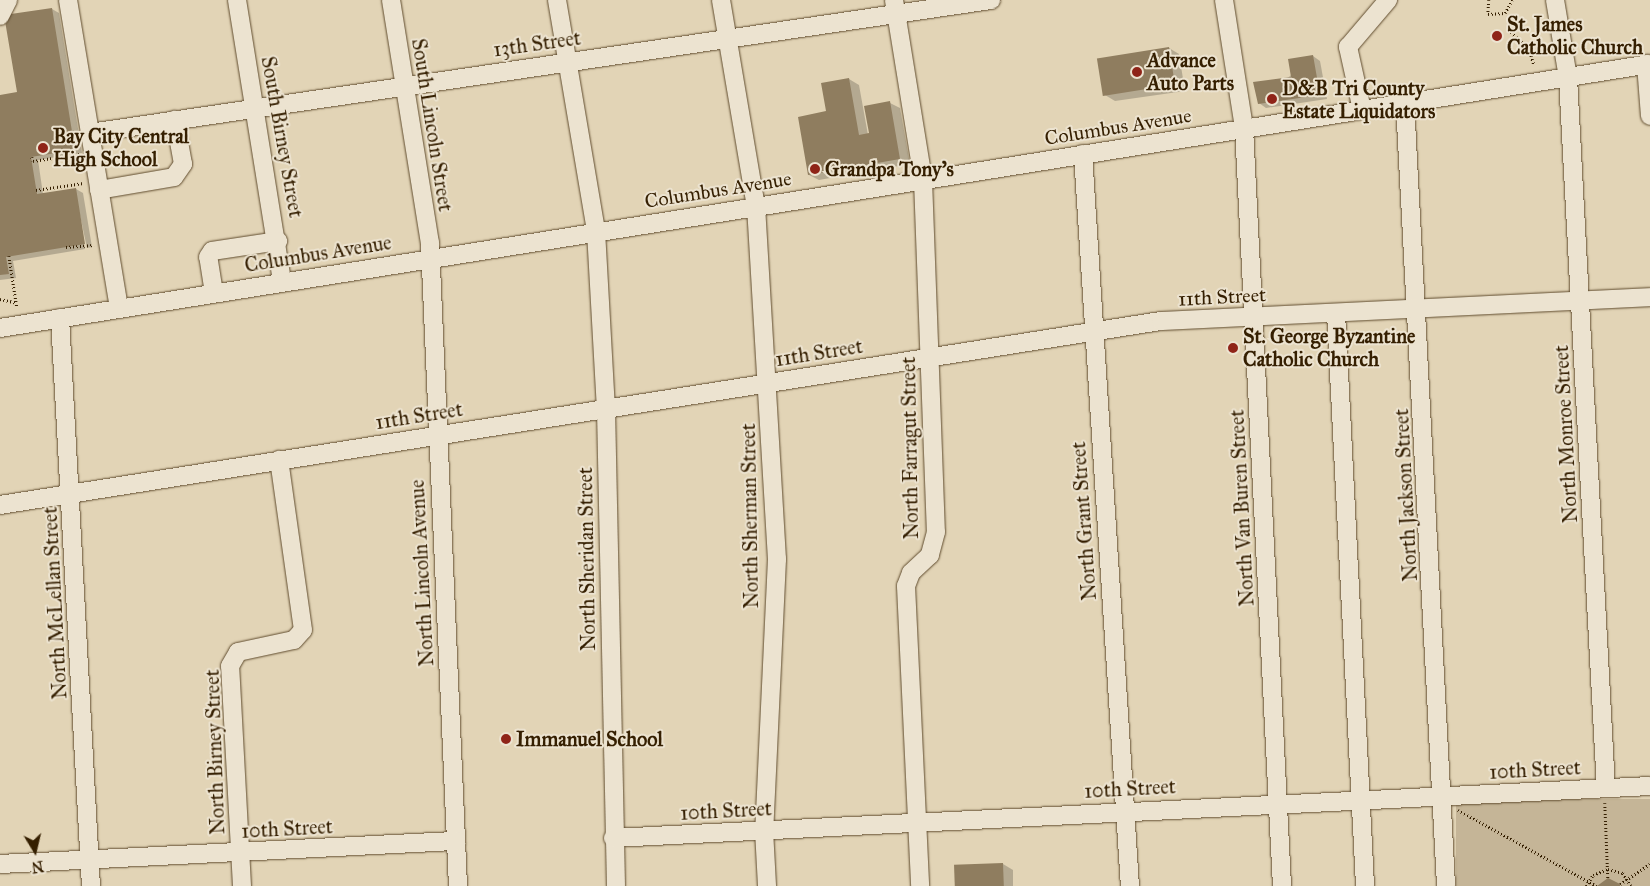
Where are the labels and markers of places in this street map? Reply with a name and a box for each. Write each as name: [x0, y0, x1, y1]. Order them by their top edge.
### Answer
place label: St. James Catholic Church: [1507, 12, 1643, 59]
marker: St. James Catholic Church: [1491, 30, 1503, 42]
place label: Advance Auto Parts: [1147, 49, 1234, 96]
marker: Advance Auto Parts: [1131, 66, 1143, 78]
place label: D&B Tri County Estate Liquidators: [1282, 76, 1435, 123]
marker: D&B Tri County Estate Liquidators: [1266, 93, 1278, 105]
place label: Bay City Central High School: [53, 124, 189, 171]
marker: Bay City Central High School: [37, 142, 49, 154]
place label: Grandpa Tony's: [825, 157, 954, 181]
marker: Grandpa Tony's: [809, 163, 821, 175]
place label: St. George Byzantine Catholic Church: [1243, 324, 1415, 371]
marker: St. George Byzantine Catholic Church: [1227, 342, 1239, 354]
place label: Immanuel School: [516, 727, 663, 751]
marker: Immanuel School: [500, 733, 512, 745]

